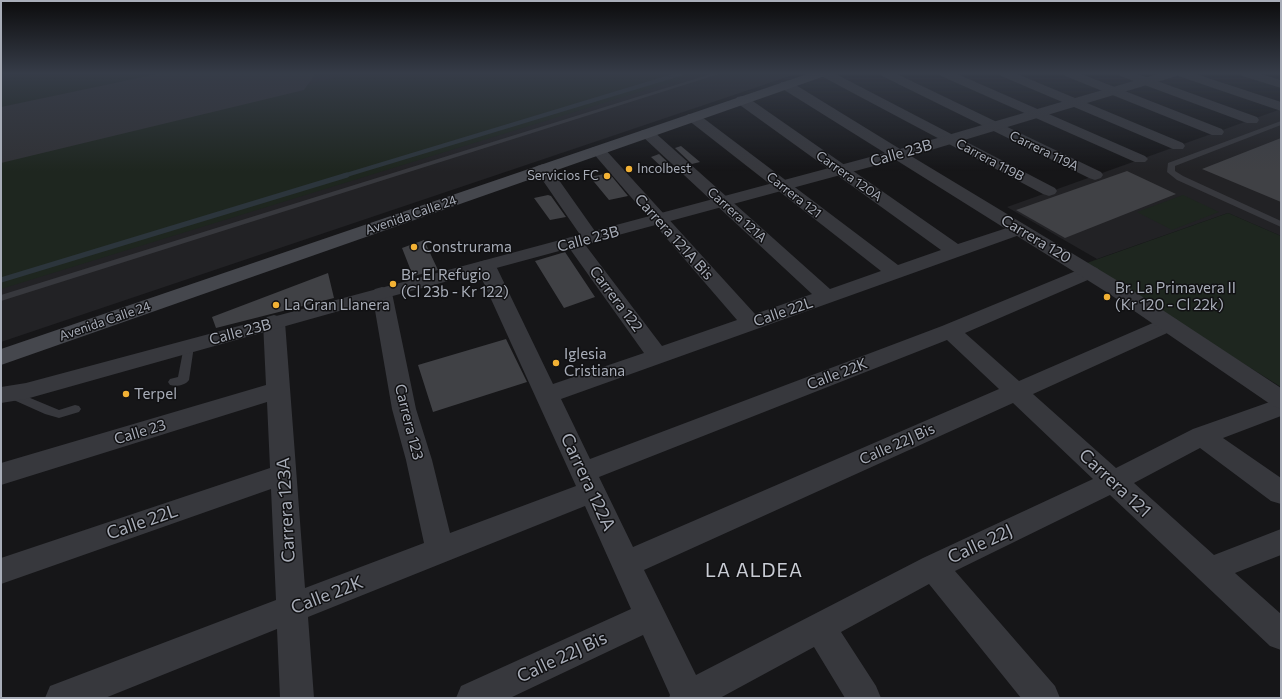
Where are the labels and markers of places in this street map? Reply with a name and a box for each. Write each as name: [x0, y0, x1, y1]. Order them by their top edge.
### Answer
place label: Incolbest: [637, 161, 691, 177]
marker: Incolbest: [624, 164, 634, 174]
place label: Servicios FC: [527, 168, 599, 184]
marker: Servicios FC: [602, 171, 612, 181]
place label: Construrama: [422, 238, 512, 256]
marker: Construrama: [409, 242, 419, 252]
place label: Br. El Refugio (Cl 23b - Kr 122): [401, 266, 509, 301]
marker: Br. El Refugio (Cl 23b - Kr 122): [388, 279, 398, 289]
place label: Br. La Primavera II (Kr 120 - Cl 22k): [1115, 279, 1236, 314]
marker: Br. La Primavera II (Kr 120 - Cl 22k): [1102, 292, 1112, 302]
place label: La Gran Llanera: [284, 296, 390, 314]
marker: La Gran Llanera: [271, 300, 281, 310]
place label: Iglesia Cristiana: [564, 345, 625, 380]
marker: Iglesia Cristiana: [551, 358, 561, 368]
place label: Terpel: [134, 385, 177, 403]
marker: Terpel: [121, 389, 131, 399]

